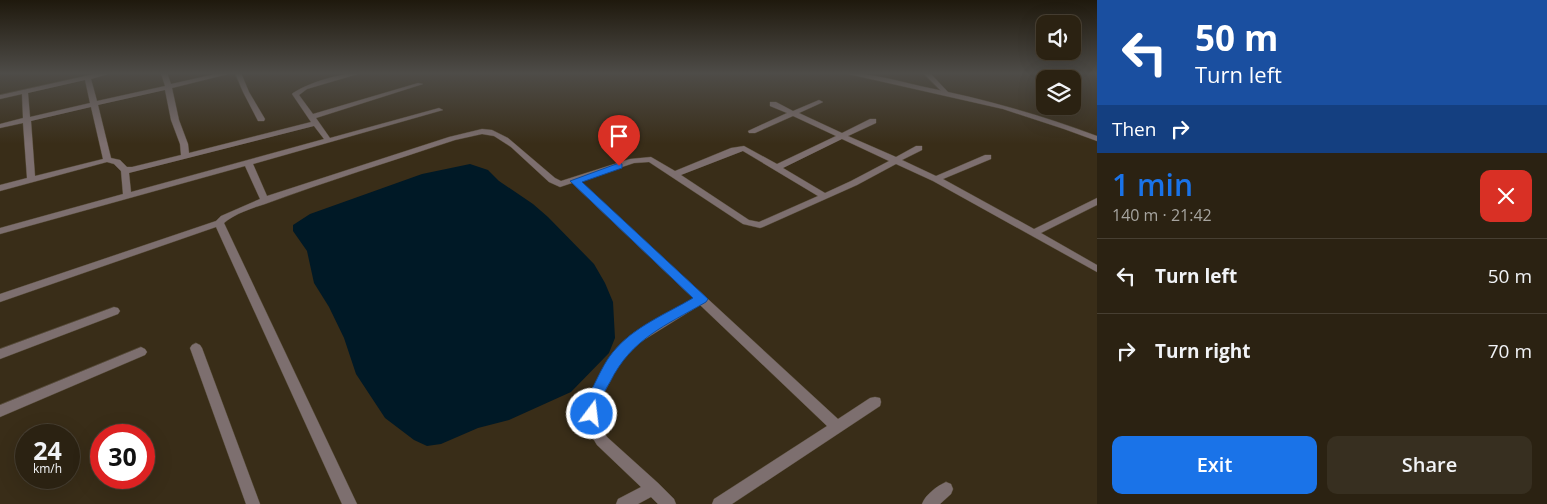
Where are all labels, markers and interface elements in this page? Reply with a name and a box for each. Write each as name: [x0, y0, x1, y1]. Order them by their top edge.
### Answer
text: 50 m: [1195, 14, 1278, 61]
map controls: [1036, 15, 1081, 115]
button: sound: [1036, 15, 1081, 60]
icon: left: [1112, 20, 1177, 85]
text: Turn left: [1195, 59, 1282, 89]
button: layers: [1036, 70, 1081, 115]
pin: [598, 115, 640, 166]
icon: right: [1166, 115, 1194, 143]
text: Then: [1112, 116, 1156, 142]
icon: arrive: [605, 122, 633, 150]
text: 1 min: [1112, 164, 1193, 205]
button: close: [1480, 170, 1532, 222]
text: 140 m · 21:42: [1112, 204, 1212, 226]
icon: left: [1112, 262, 1140, 290]
text: Turn left: [1155, 263, 1237, 289]
text: 50 m: [1488, 263, 1532, 289]
icon: right: [1112, 337, 1140, 365]
text: Turn right: [1155, 338, 1250, 364]
text: 70 m: [1488, 338, 1532, 364]
position arrow: [565, 387, 617, 439]
speed limit sign: 30: [90, 424, 155, 489]
text: 24: [33, 433, 62, 467]
button: Exit: [1112, 436, 1317, 494]
button: Share: [1327, 436, 1532, 494]
text: km/h: [33, 460, 62, 477]

